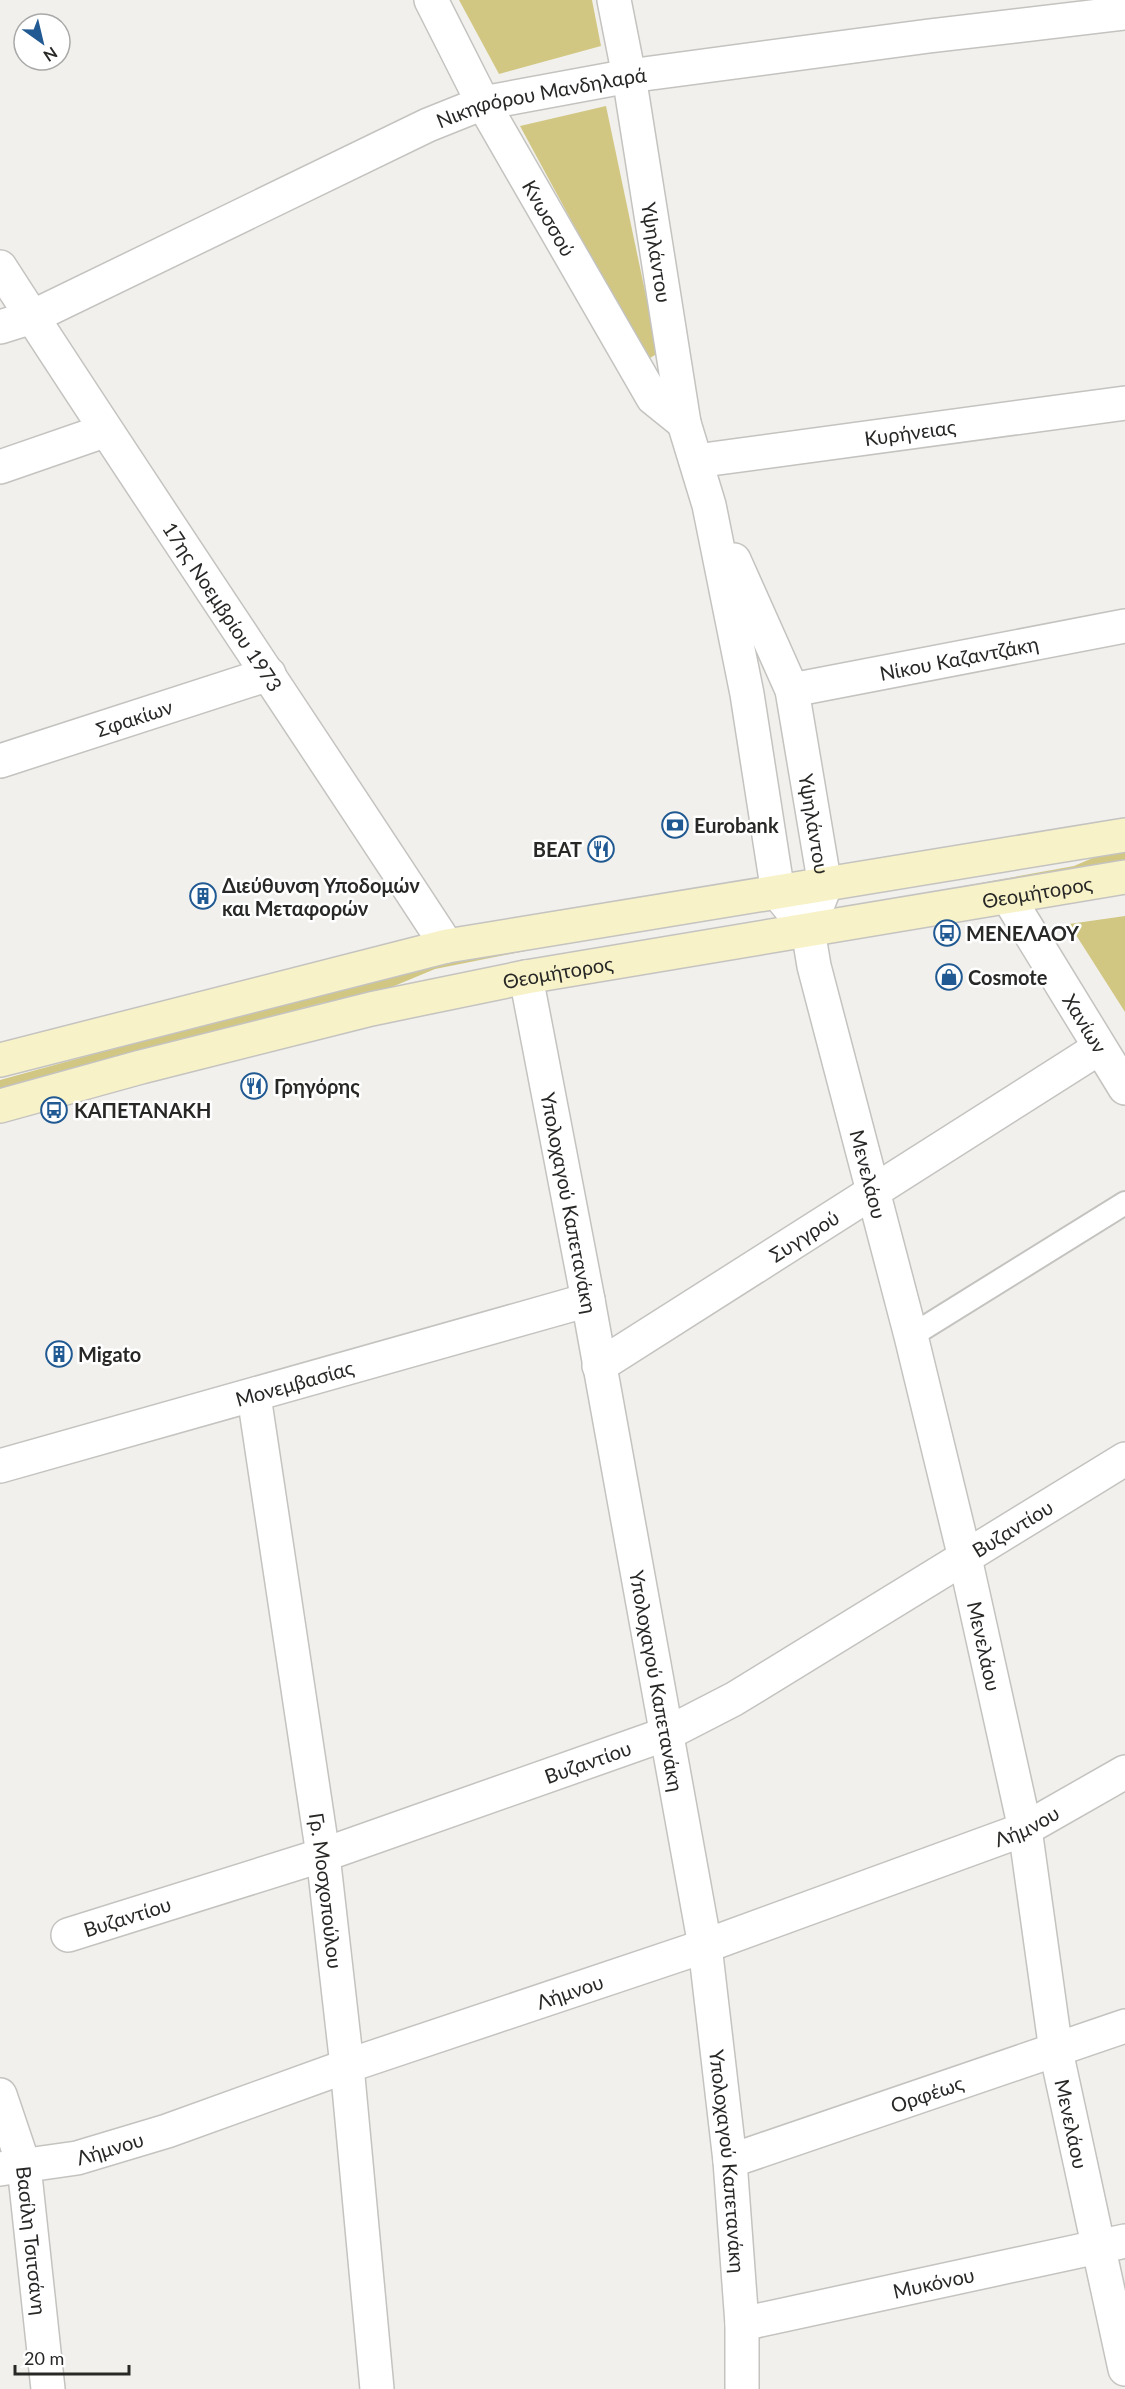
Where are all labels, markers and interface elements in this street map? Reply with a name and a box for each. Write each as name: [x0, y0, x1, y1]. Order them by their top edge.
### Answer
north arrow: [12, 12, 72, 72]
text: N: [40, 44, 61, 66]
street label: Νικηφόρου Μανδηλαρά: [433, 62, 648, 133]
street label: Κνωσσού: [518, 175, 581, 260]
street label: Υψηλάντου: [637, 200, 677, 304]
street label: Κυρήνειας: [863, 414, 957, 450]
street label: 17ης Νοεμβρίου 1973: [158, 517, 288, 696]
street label: Νίκου Καζαντζάκη: [877, 631, 1040, 685]
street label: Σφακίων: [93, 694, 176, 741]
street label: Υψηλάντου: [794, 772, 835, 876]
bank icon: Eurobank: [660, 810, 690, 840]
place label: Eurobank: [694, 813, 779, 837]
restaurant icon: ΒΕΑΤ: [586, 834, 616, 864]
place label: ΒΕΑΤ: [533, 837, 582, 861]
street label: Θεομήτορος: [980, 871, 1094, 913]
place label: Διεύθυνση Υποδομών και Μεταφορών: [222, 873, 420, 920]
building icon: Διεύθυνση Υποδομών και Μεταφορών: [188, 881, 218, 911]
bus stop icon: ΜΕΝΕΛΑΟΥ: [932, 918, 962, 948]
place label: ΜΕΝΕΛΑΟΥ: [966, 921, 1080, 945]
street label: Θεομήτορος: [501, 951, 615, 994]
shop icon: Cosmote: [934, 962, 964, 992]
place label: Cosmote: [968, 965, 1048, 989]
street label: Χανίων: [1058, 989, 1113, 1057]
restaurant icon: Γρηγόρης: [239, 1071, 269, 1101]
place label: Γρηγόρης: [274, 1074, 360, 1098]
street label: Υπολοχαγού Καπετανάκη: [536, 1090, 602, 1315]
bus stop icon: ΚΑΠΕΤΑΝΑΚΗ: [39, 1095, 69, 1125]
place label: ΚΑΠΕΤΑΝΑΚΗ: [74, 1098, 211, 1122]
street label: Μενελάου: [845, 1127, 892, 1221]
street label: Συγγρού: [765, 1205, 843, 1267]
building icon: Migato: [44, 1339, 74, 1369]
place label: Migato: [78, 1342, 141, 1366]
street label: Μονεμβασίας: [233, 1355, 356, 1411]
street label: Βυζαντίου: [968, 1494, 1057, 1562]
street label: Υπολοχαγού Καπετανάκη: [625, 1568, 689, 1794]
street label: Μενελάου: [963, 1599, 1006, 1693]
street label: Βυζαντίου: [541, 1735, 634, 1788]
street label: Λήμνου: [991, 1800, 1063, 1851]
street label: Γρ. Μοσχοπούλου: [305, 1811, 348, 1970]
street label: Βυζαντίου: [81, 1891, 174, 1941]
street label: Λήμνου: [533, 1969, 606, 2014]
street label: Υπολοχαγού Καπετανάκη: [705, 2048, 750, 2274]
street label: Ορφέως: [887, 2070, 966, 2117]
street label: Μενελάου: [1050, 2077, 1093, 2171]
street label: Λήμνου: [73, 2127, 146, 2170]
street label: Βασίλη Τσιτσάνη: [12, 2165, 52, 2316]
street label: Μυκόνου: [891, 2262, 976, 2303]
scale bar: [15, 2338, 129, 2376]
text: 20 m: [24, 2347, 64, 2369]

